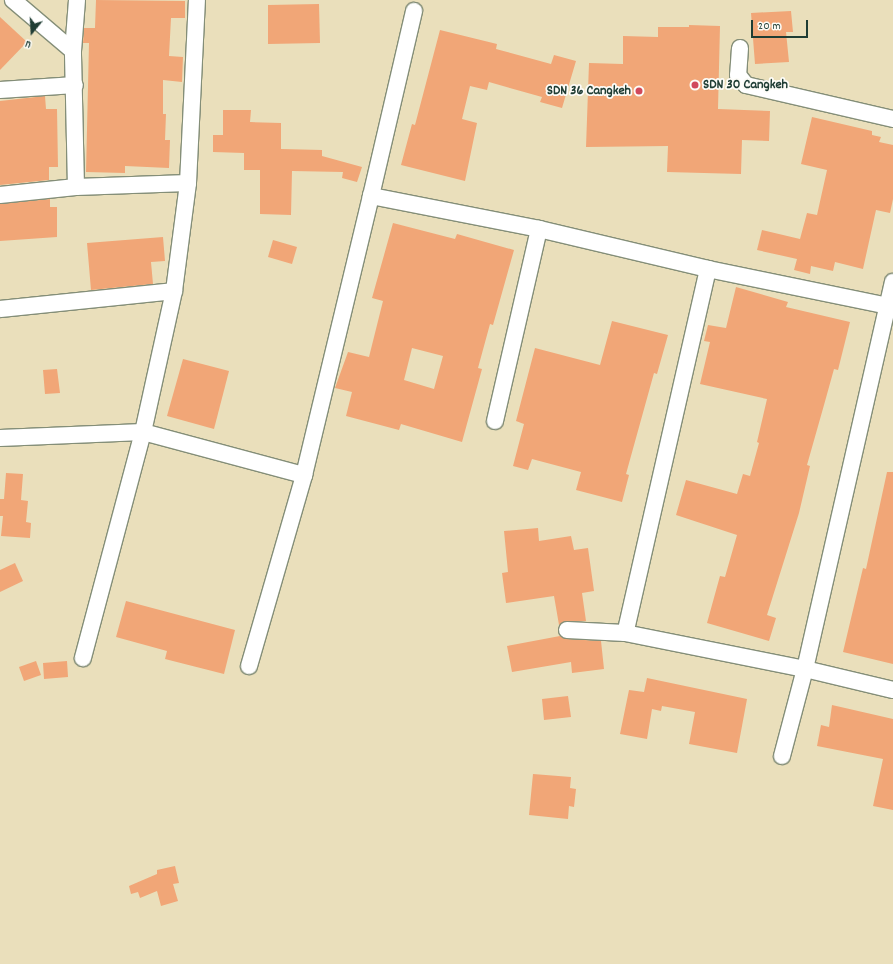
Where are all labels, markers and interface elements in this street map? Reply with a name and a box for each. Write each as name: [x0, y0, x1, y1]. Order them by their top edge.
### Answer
north arrow: [12, 12, 52, 52]
scale bar: [753, 12, 810, 38]
text: 20 m: [758, 18, 781, 35]
text: U: [23, 35, 33, 52]
place label: SDN 30 Cangkeh: [703, 77, 788, 93]
marker: SDN 30 Cangkeh: [690, 80, 700, 90]
place label: SDN 36 Cangkeh: [547, 83, 631, 99]
marker: SDN 36 Cangkeh: [634, 86, 644, 96]

